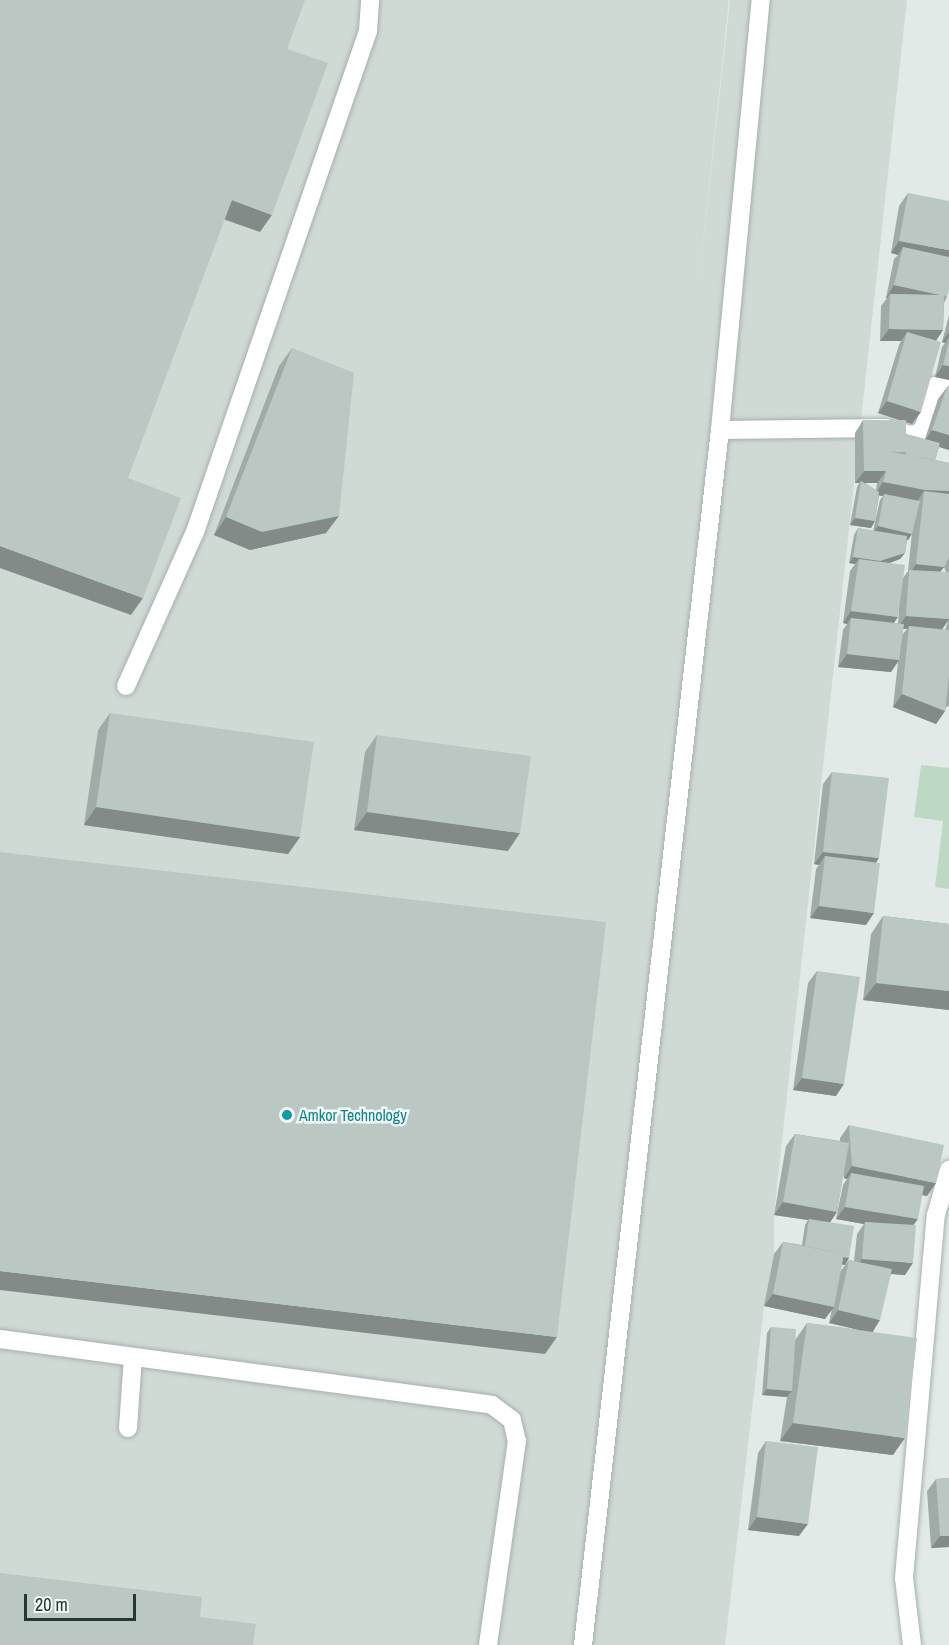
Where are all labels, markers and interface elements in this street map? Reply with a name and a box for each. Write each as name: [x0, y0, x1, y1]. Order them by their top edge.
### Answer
place label: Amkor Technology: [299, 1105, 407, 1125]
marker: Amkor Technology: [280, 1108, 294, 1122]
scale bar: [27, 1582, 140, 1620]
text: 20 m: [35, 1592, 68, 1617]

